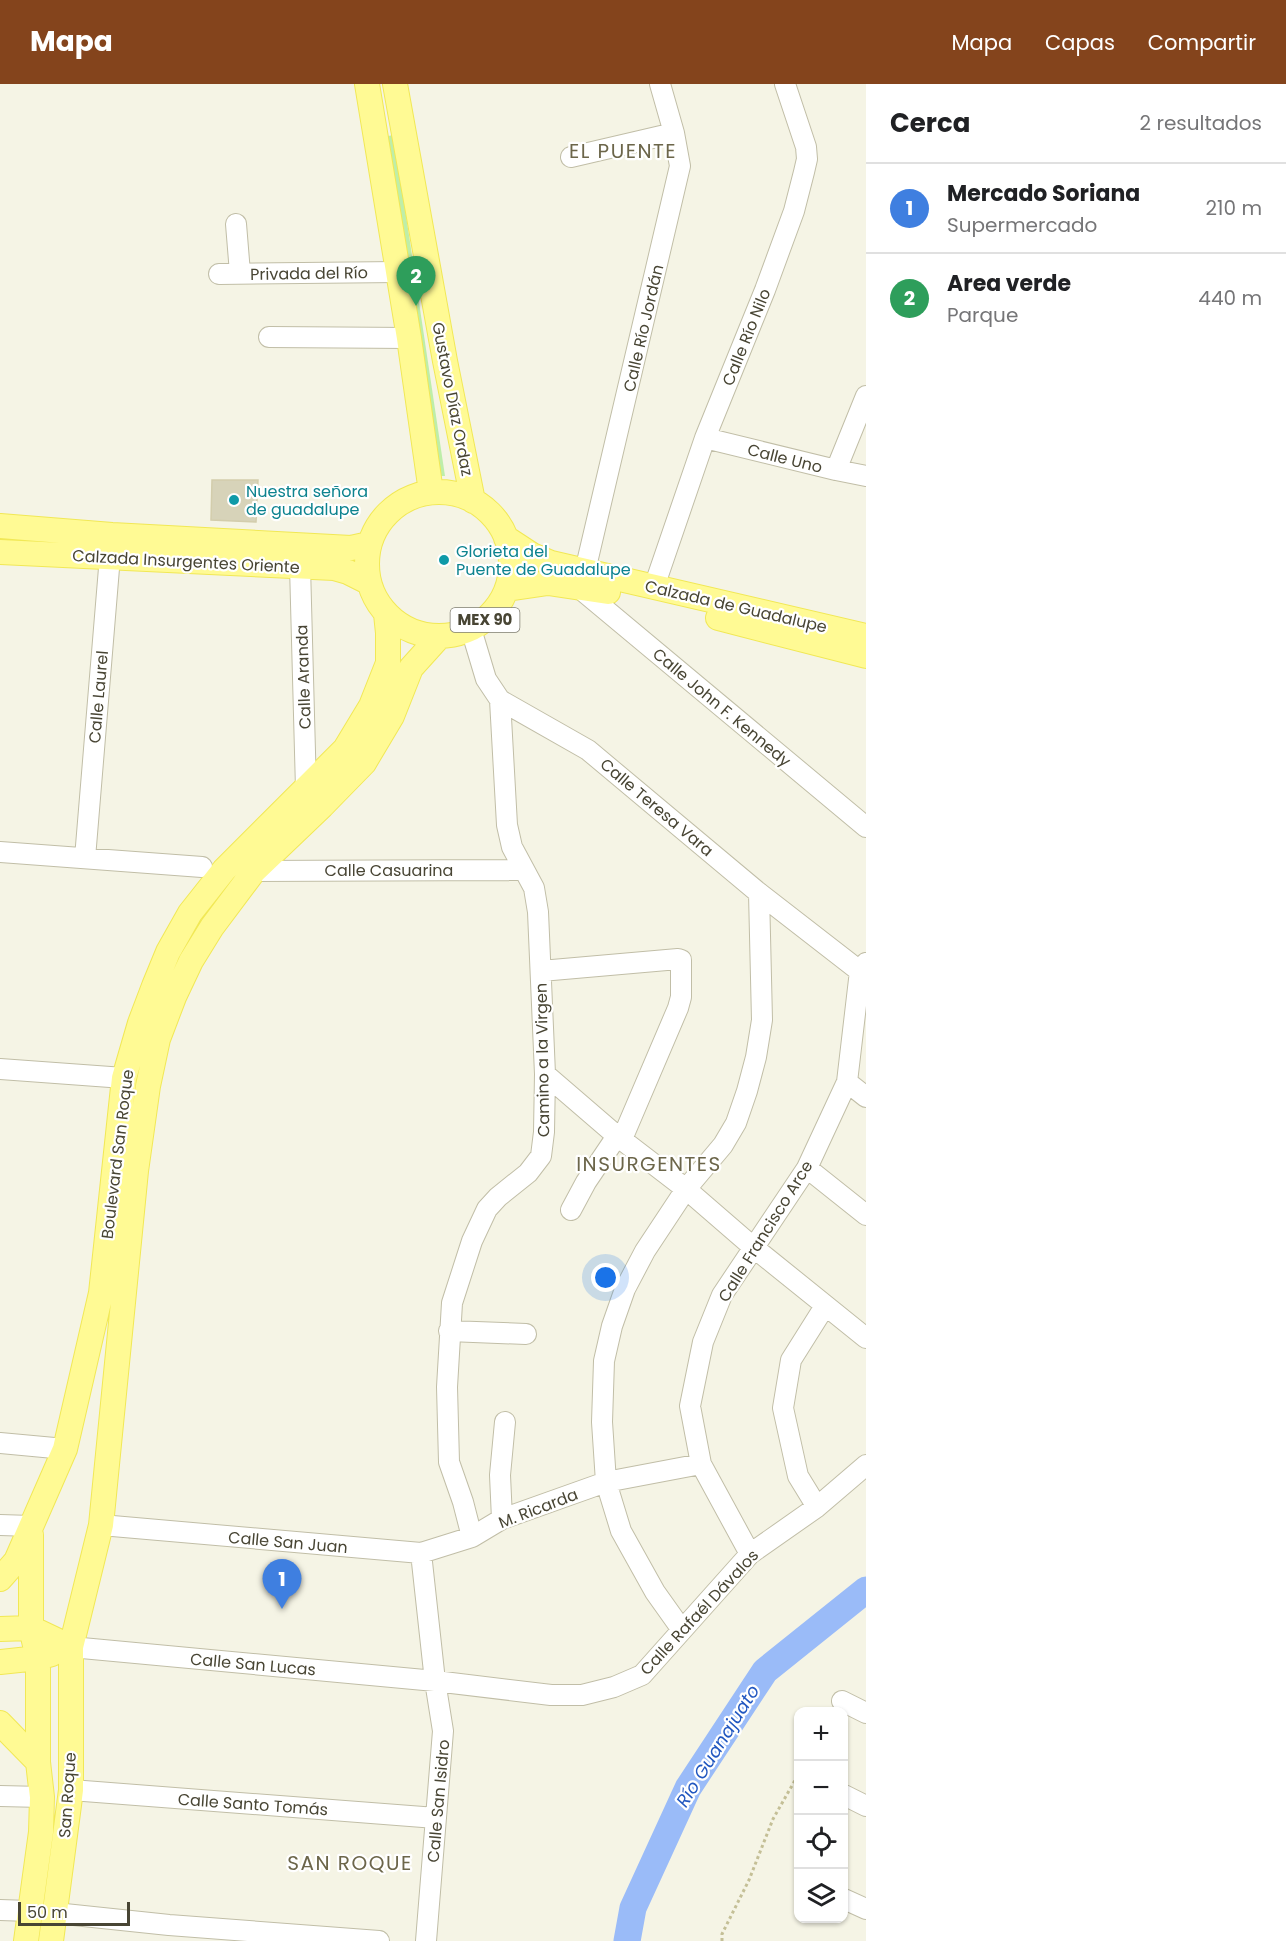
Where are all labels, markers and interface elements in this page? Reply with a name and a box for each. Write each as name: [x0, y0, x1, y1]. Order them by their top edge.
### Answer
text: Mapa: [30, 22, 113, 61]
text: Mapa: [951, 28, 1012, 57]
text: Capas: [1045, 28, 1115, 57]
text: Compartir: [1148, 28, 1256, 57]
text: Cerca: [890, 105, 970, 141]
text: 2 resultados: [1140, 109, 1262, 137]
district label: EL PUENTE: [569, 137, 677, 165]
text: Mercado Soriana: [947, 178, 1140, 209]
text: 1: [906, 194, 913, 222]
text: 210 m: [1206, 194, 1262, 222]
text: Supermercado: [947, 211, 1097, 239]
pin: 2: [396, 256, 436, 306]
street label: Privada del Río: [250, 261, 368, 286]
street label: Calle Río Jordán: [618, 262, 669, 394]
text: Area verde: [947, 268, 1071, 299]
text: 2: [904, 284, 915, 312]
text: 440 m: [1198, 284, 1262, 312]
street label: Calle Río Nilo: [717, 285, 776, 389]
text: Parque: [947, 301, 1018, 329]
street label: Gustavo Díaz Ordaz: [426, 320, 479, 478]
street label: Calle Uno: [745, 438, 825, 479]
place label: Nuestra señora de guadalupe: [246, 480, 368, 521]
marker: Nuestra señora de guadalupe: [227, 493, 241, 507]
place label: Glorieta del Puente de Guadalupe: [456, 540, 631, 581]
street label: Calzada Insurgentes Oriente: [72, 544, 300, 579]
marker: Glorieta del Puente de Guadalupe: [437, 553, 451, 567]
street label: Calzada de Guadalupe: [643, 574, 829, 639]
road number: MEX 90: [450, 608, 520, 632]
street label: Calle Aranda: [290, 624, 317, 730]
street label: Calle John F. Kennedy: [648, 643, 796, 772]
street label: Calle Laurel: [83, 650, 114, 744]
street label: Calle Teresa Vara: [595, 753, 718, 862]
street label: Calle Casuarina: [325, 859, 453, 882]
street label: Camino a la Virgen: [530, 983, 555, 1137]
street label: Boulevard San Roque: [96, 1068, 139, 1240]
district label: INSURGENTES: [576, 1150, 722, 1178]
street label: Calle Francisco Arce: [712, 1156, 818, 1306]
your location: [591, 1263, 620, 1292]
street label: M. Ricarda: [495, 1483, 581, 1534]
street label: Calle San Juan: [227, 1526, 349, 1559]
street label: Calle Rafaél Dávalos: [635, 1544, 764, 1680]
pin: 1: [262, 1560, 302, 1609]
street label: Calle San Lucas: [189, 1648, 317, 1681]
water label: Río Guanajuato: [670, 1680, 765, 1812]
map controls: [794, 1707, 848, 1923]
button: +: [794, 1707, 848, 1761]
street label: Calle San Isidro: [422, 1739, 455, 1863]
street label: San Roque: [53, 1751, 82, 1839]
button: −: [794, 1761, 848, 1815]
street label: Calle Santo Tomás: [177, 1788, 329, 1821]
button: locate: [794, 1815, 848, 1869]
district label: SAN ROQUE: [287, 1849, 413, 1877]
button: layers: [794, 1869, 848, 1923]
scale bar: [18, 1899, 130, 1926]
text: 50 m: [27, 1901, 68, 1924]

